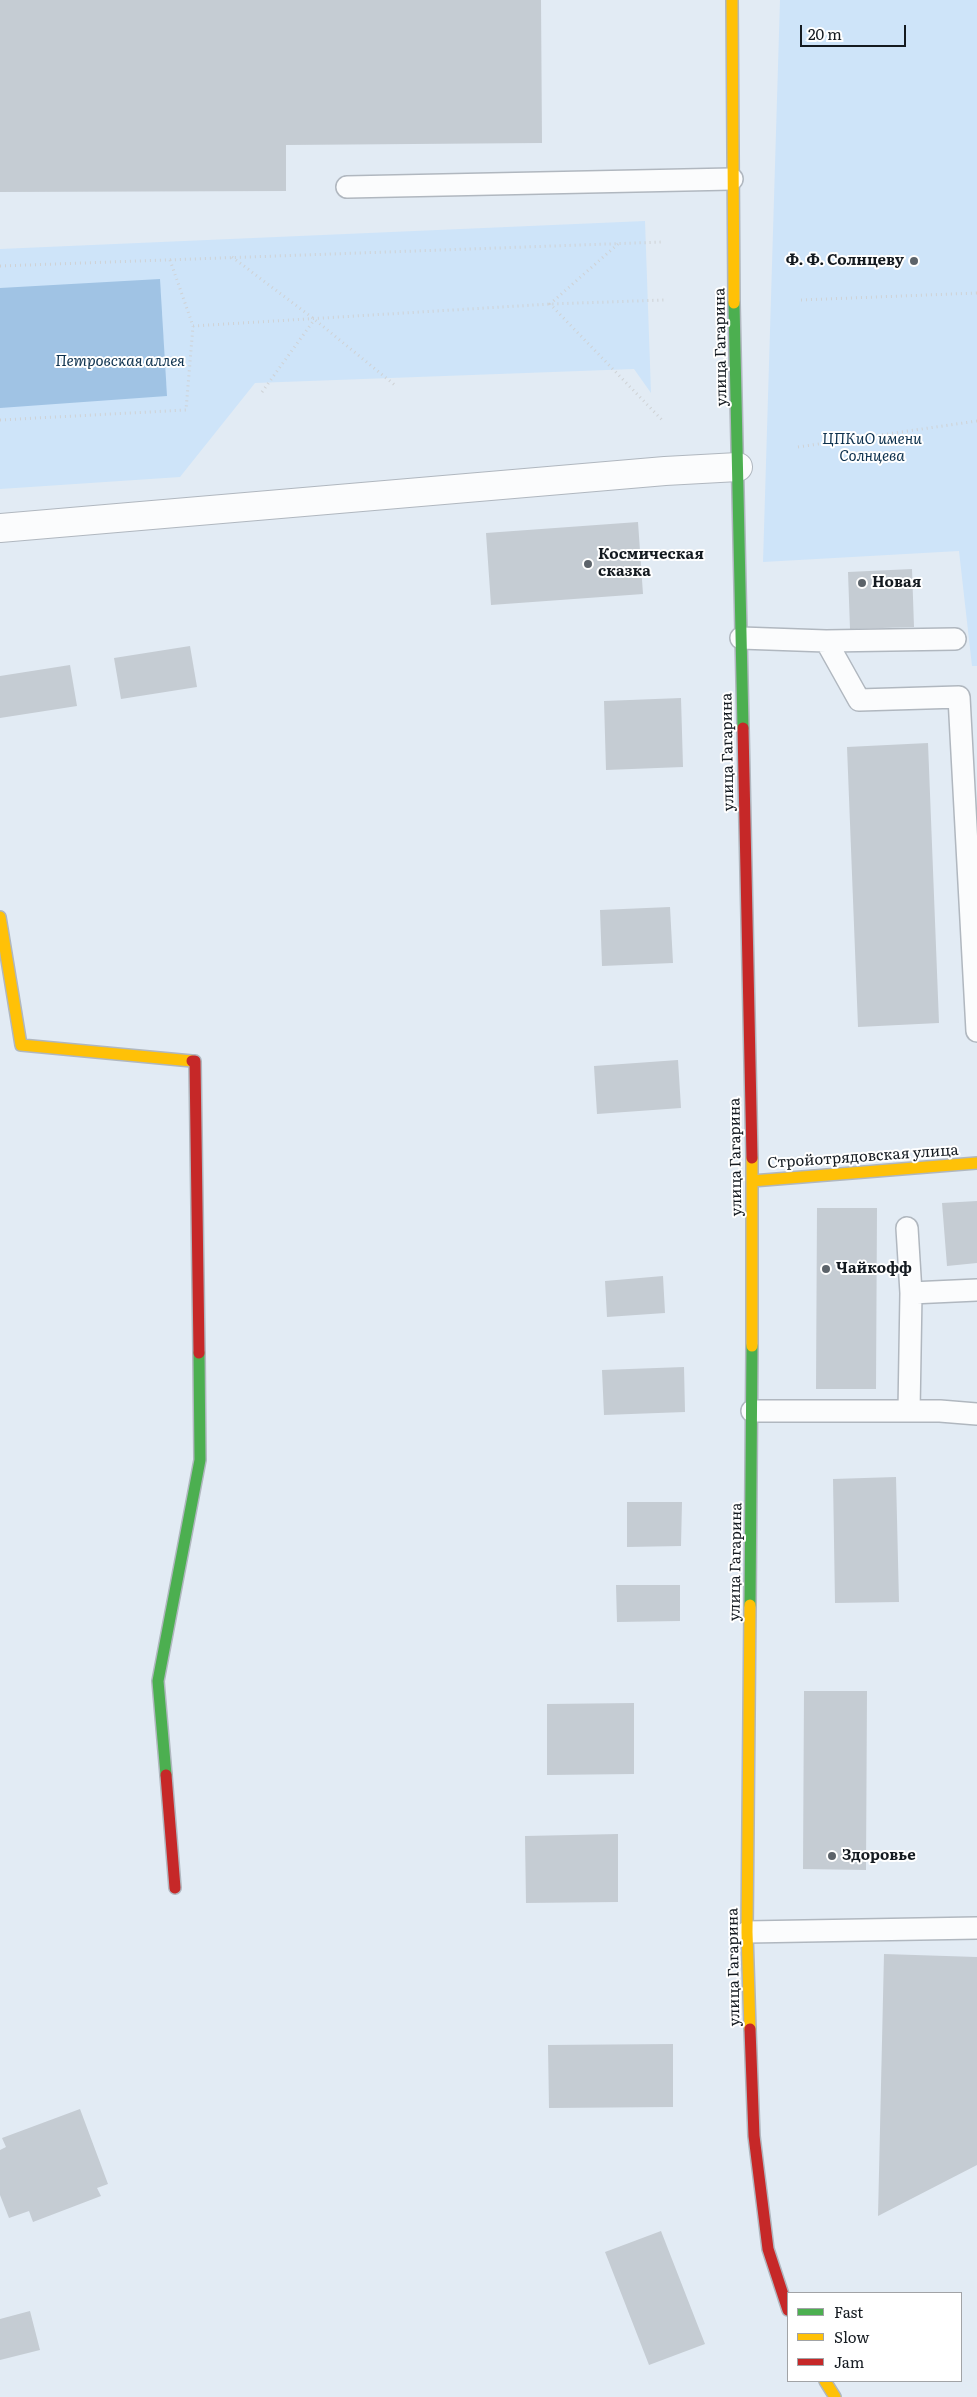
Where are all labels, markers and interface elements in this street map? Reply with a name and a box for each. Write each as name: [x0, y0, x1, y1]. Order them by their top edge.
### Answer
scale bar: [802, 15, 908, 47]
text: 20 m: [808, 22, 842, 45]
place label: Ф. Ф. Солнцеву: [786, 252, 904, 270]
marker: Ф. Ф. Солнцеву: [908, 255, 920, 267]
street label: улица Гагарина: [711, 288, 731, 406]
park label: Петровская аллея: [55, 353, 185, 371]
park label: ЦПКиО имени Солнцева: [822, 431, 922, 466]
place label: Космическая сказка: [598, 546, 704, 581]
marker: Космическая сказка: [582, 558, 594, 570]
place label: Новая: [872, 574, 921, 592]
marker: Новая: [856, 577, 868, 589]
street label: улица Гагарина: [718, 693, 738, 811]
street label: улица Гагарина: [726, 1098, 746, 1216]
street label: Стройотрядовская улица: [767, 1141, 959, 1173]
place label: Чайкофф: [836, 1260, 912, 1278]
marker: Чайкофф: [820, 1263, 832, 1275]
street label: улица Гагарина: [726, 1503, 746, 1621]
place label: Здоровье: [842, 1847, 916, 1865]
marker: Здоровье: [826, 1850, 838, 1862]
street label: улица Гагарина: [724, 1908, 744, 2026]
legend: [787, 2292, 962, 2382]
text: Fast: [834, 2300, 863, 2323]
text: Slow: [834, 2325, 869, 2348]
text: Jam: [834, 2350, 864, 2373]

